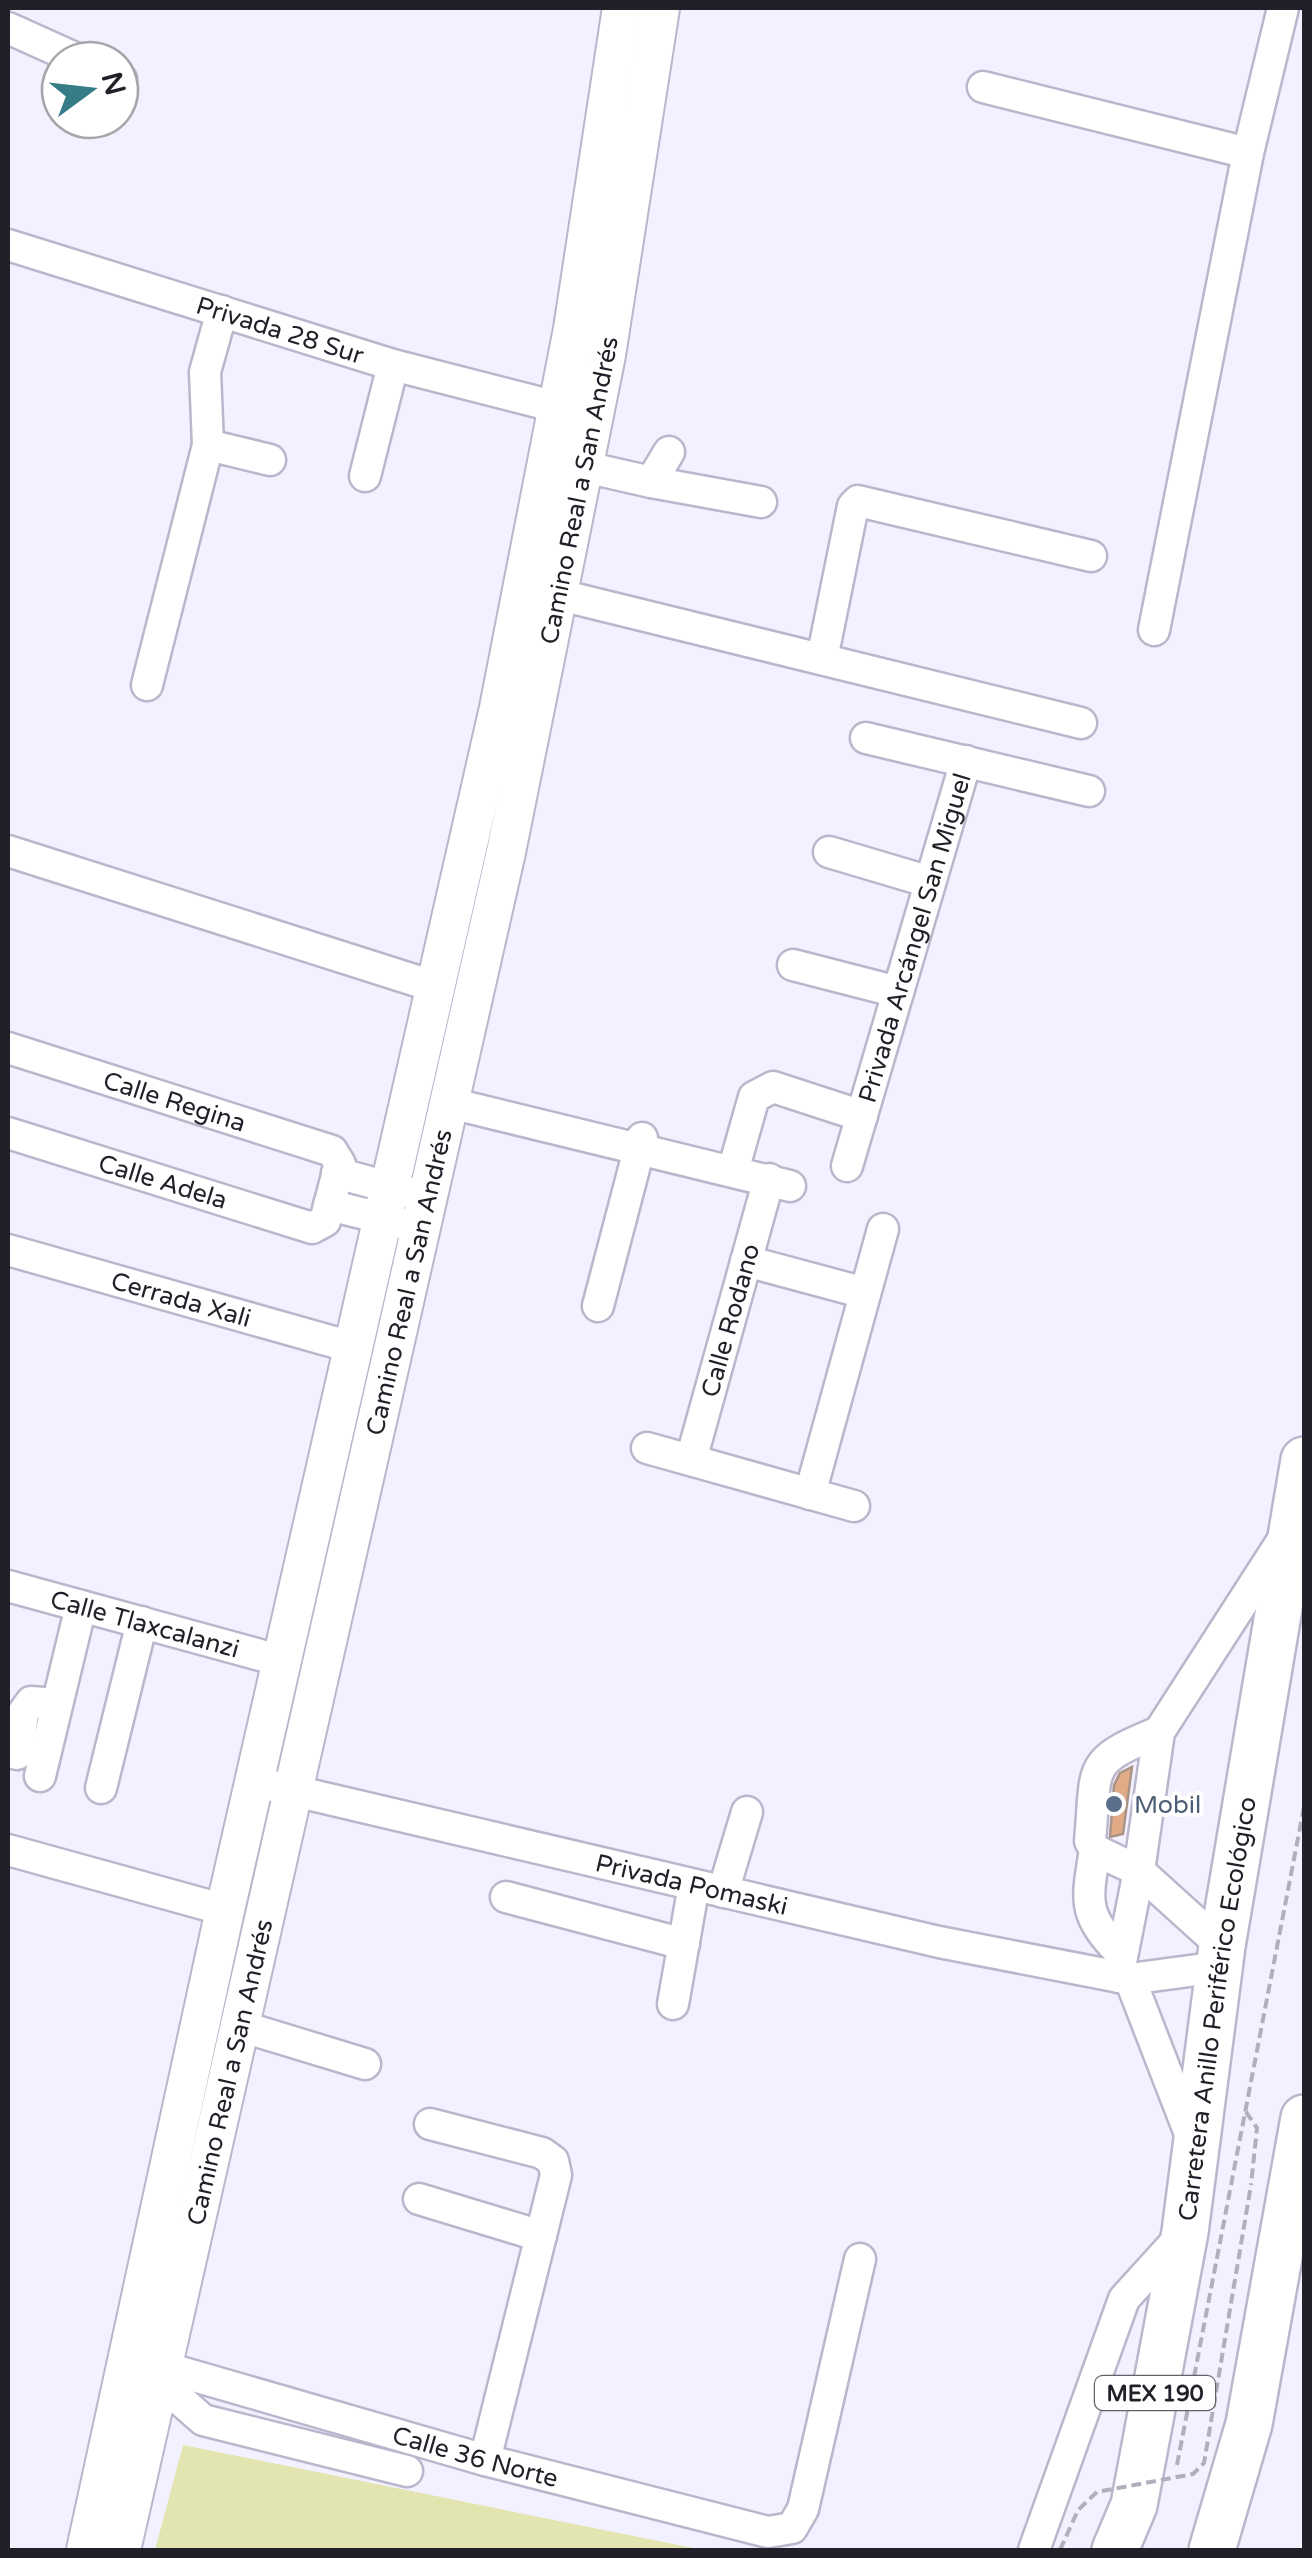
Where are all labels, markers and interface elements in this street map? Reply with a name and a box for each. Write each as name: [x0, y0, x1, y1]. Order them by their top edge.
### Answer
north arrow: [40, 40, 140, 140]
text: N: [94, 69, 133, 99]
street label: Privada 28 Sur: [192, 291, 368, 371]
street label: Camino Real a San Andrés: [534, 335, 625, 647]
street label: Privada Arcángel San Miguel: [852, 770, 978, 1106]
street label: Calle Regina: [99, 1065, 249, 1139]
street label: Camino Real a San Andrés: [360, 1126, 459, 1438]
street label: Calle Adela: [95, 1148, 231, 1216]
street label: Calle Rodano: [695, 1240, 766, 1401]
street label: Cerrada Xali: [108, 1266, 254, 1334]
street label: Calle Tlaxcalanzi: [47, 1584, 243, 1665]
place label: Mobil: [1134, 1790, 1201, 1820]
marker: Mobil: [1103, 1793, 1125, 1815]
street label: Carretera Anillo Periférico Ecológico: [1173, 1795, 1263, 2223]
street label: Privada Pomaski: [592, 1848, 791, 1922]
street label: Camino Real a San Andrés: [181, 1916, 280, 2228]
road number: MEX 190: [1095, 2376, 1215, 2410]
street label: Calle 36 Norte: [389, 2420, 561, 2494]

